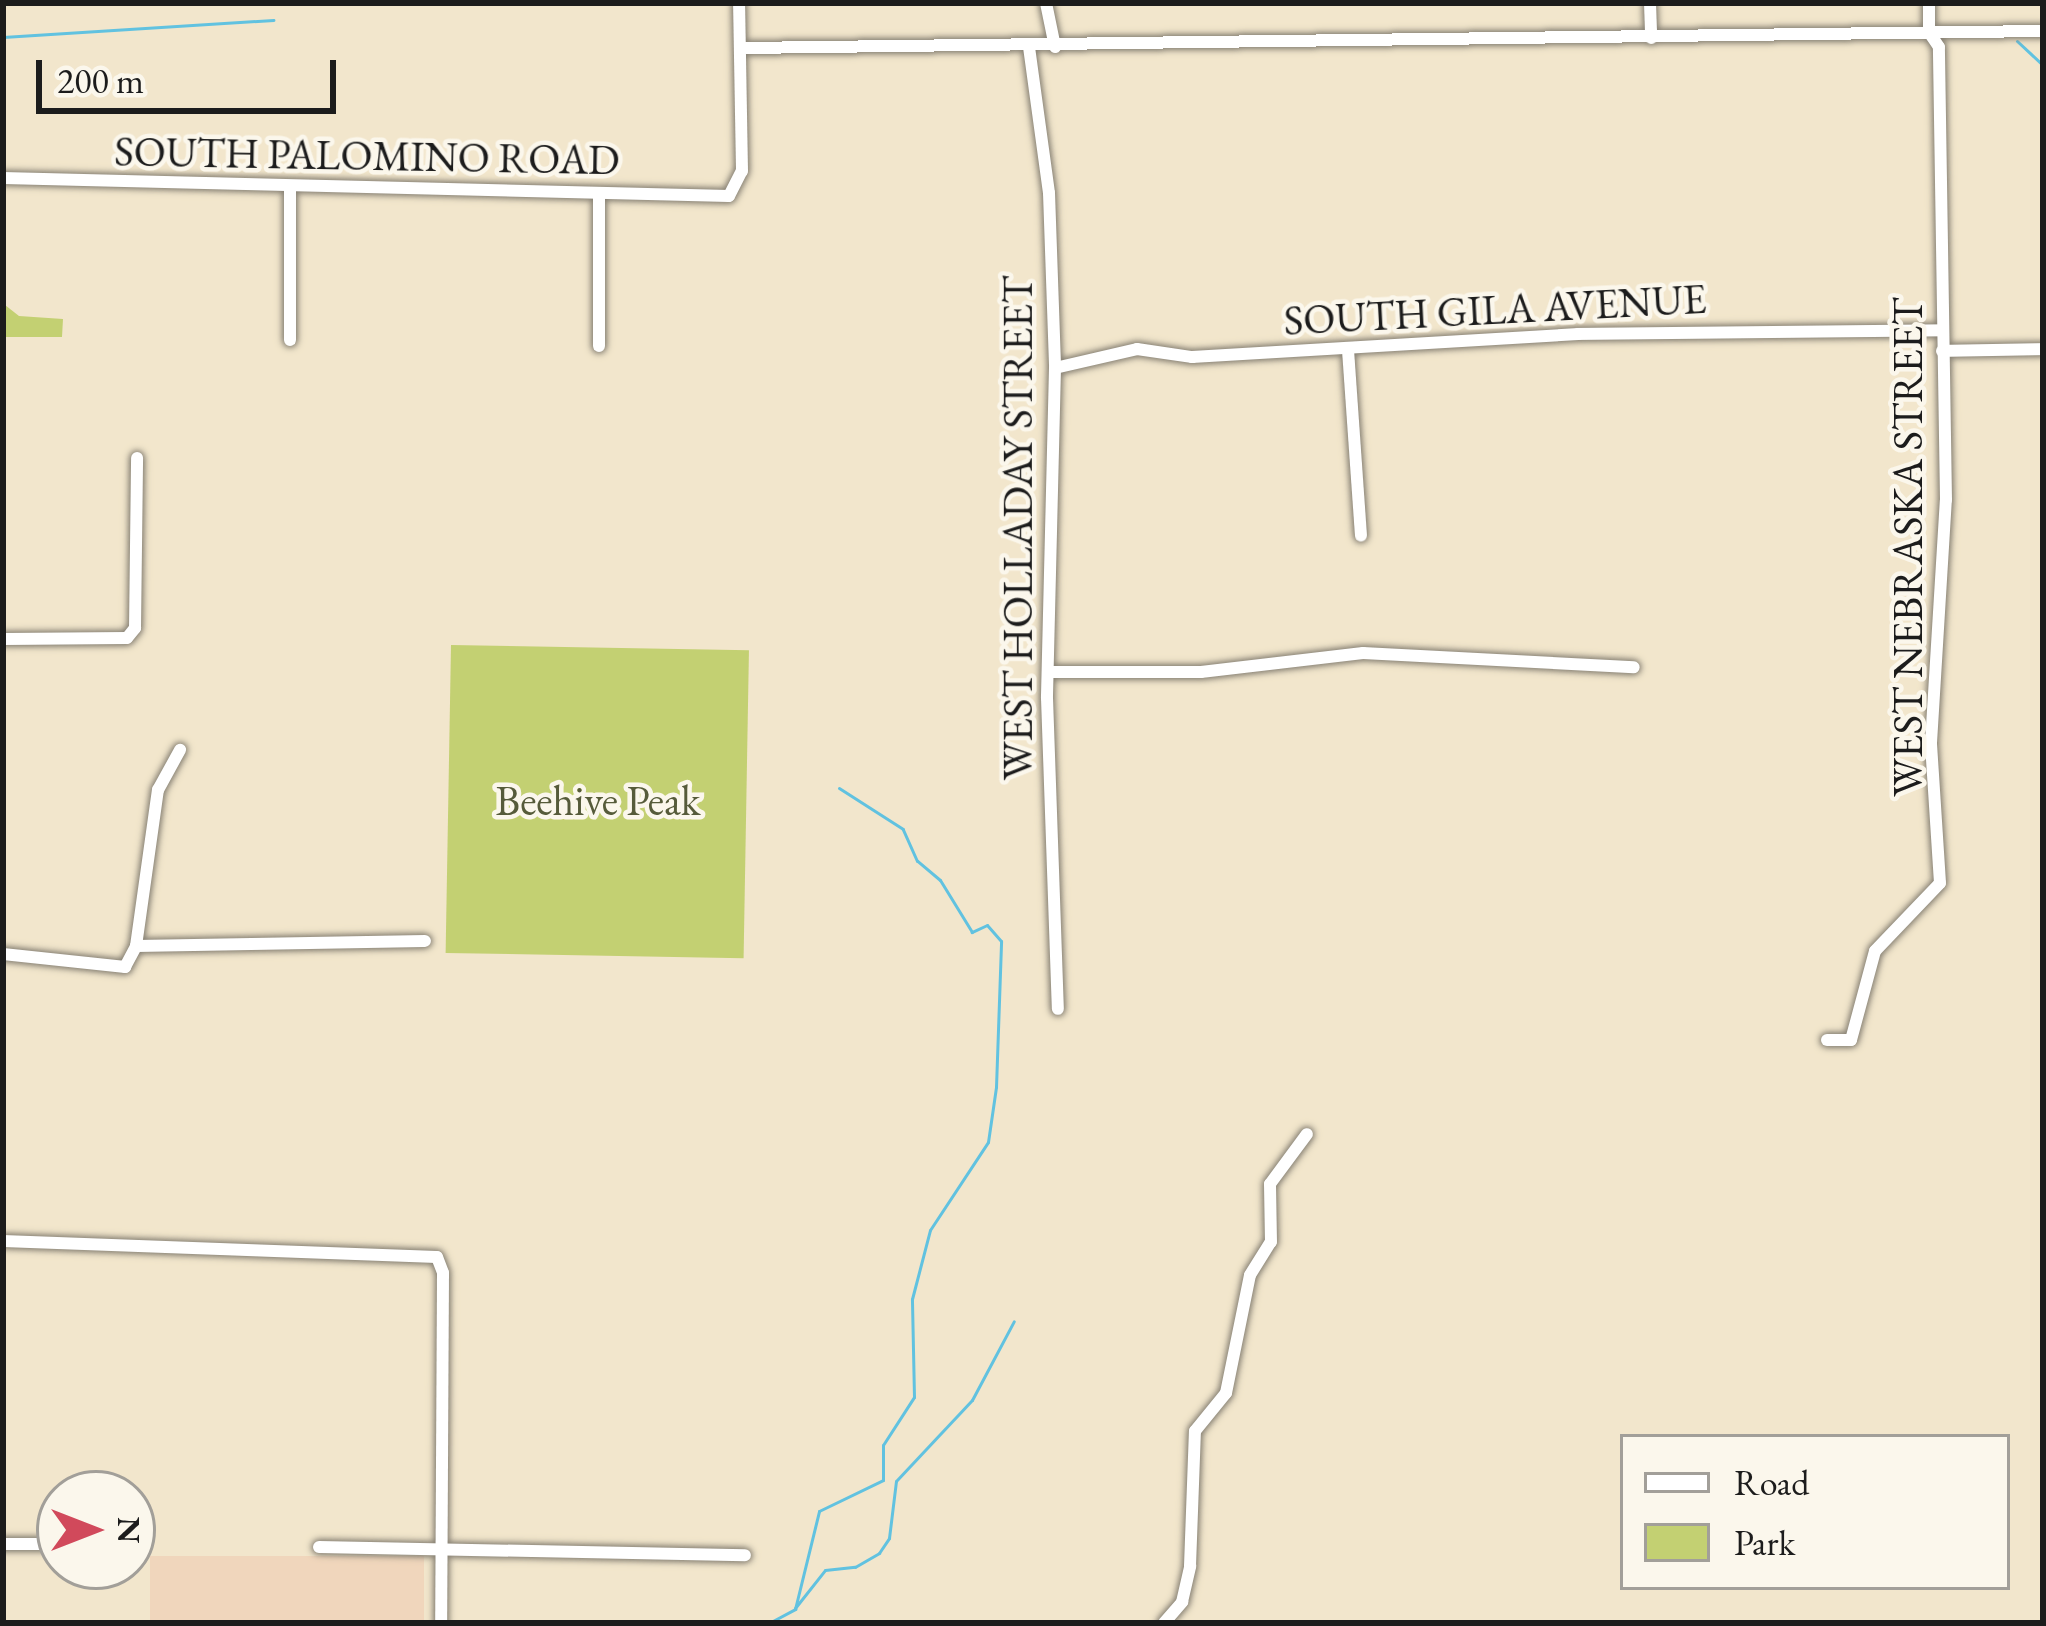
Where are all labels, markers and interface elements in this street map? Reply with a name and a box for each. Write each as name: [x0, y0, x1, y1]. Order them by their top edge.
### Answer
scale bar: [42, 36, 342, 110]
text: 200 m: [57, 57, 144, 104]
street label: SOUTH PALOMINO ROAD: [114, 126, 620, 186]
street label: SOUTH GILA AVENUE: [1282, 274, 1708, 346]
street label: WEST HOLLADAY STREET: [993, 276, 1043, 780]
street label: WEST NEBRASKA STREET: [1883, 297, 1933, 797]
park label: Beehive Peak: [496, 776, 700, 826]
legend: [1620, 1434, 2010, 1590]
text: Road: [1734, 1459, 1809, 1506]
north arrow: [36, 1470, 156, 1590]
text: N: [108, 1517, 151, 1543]
text: Park: [1734, 1519, 1795, 1566]

